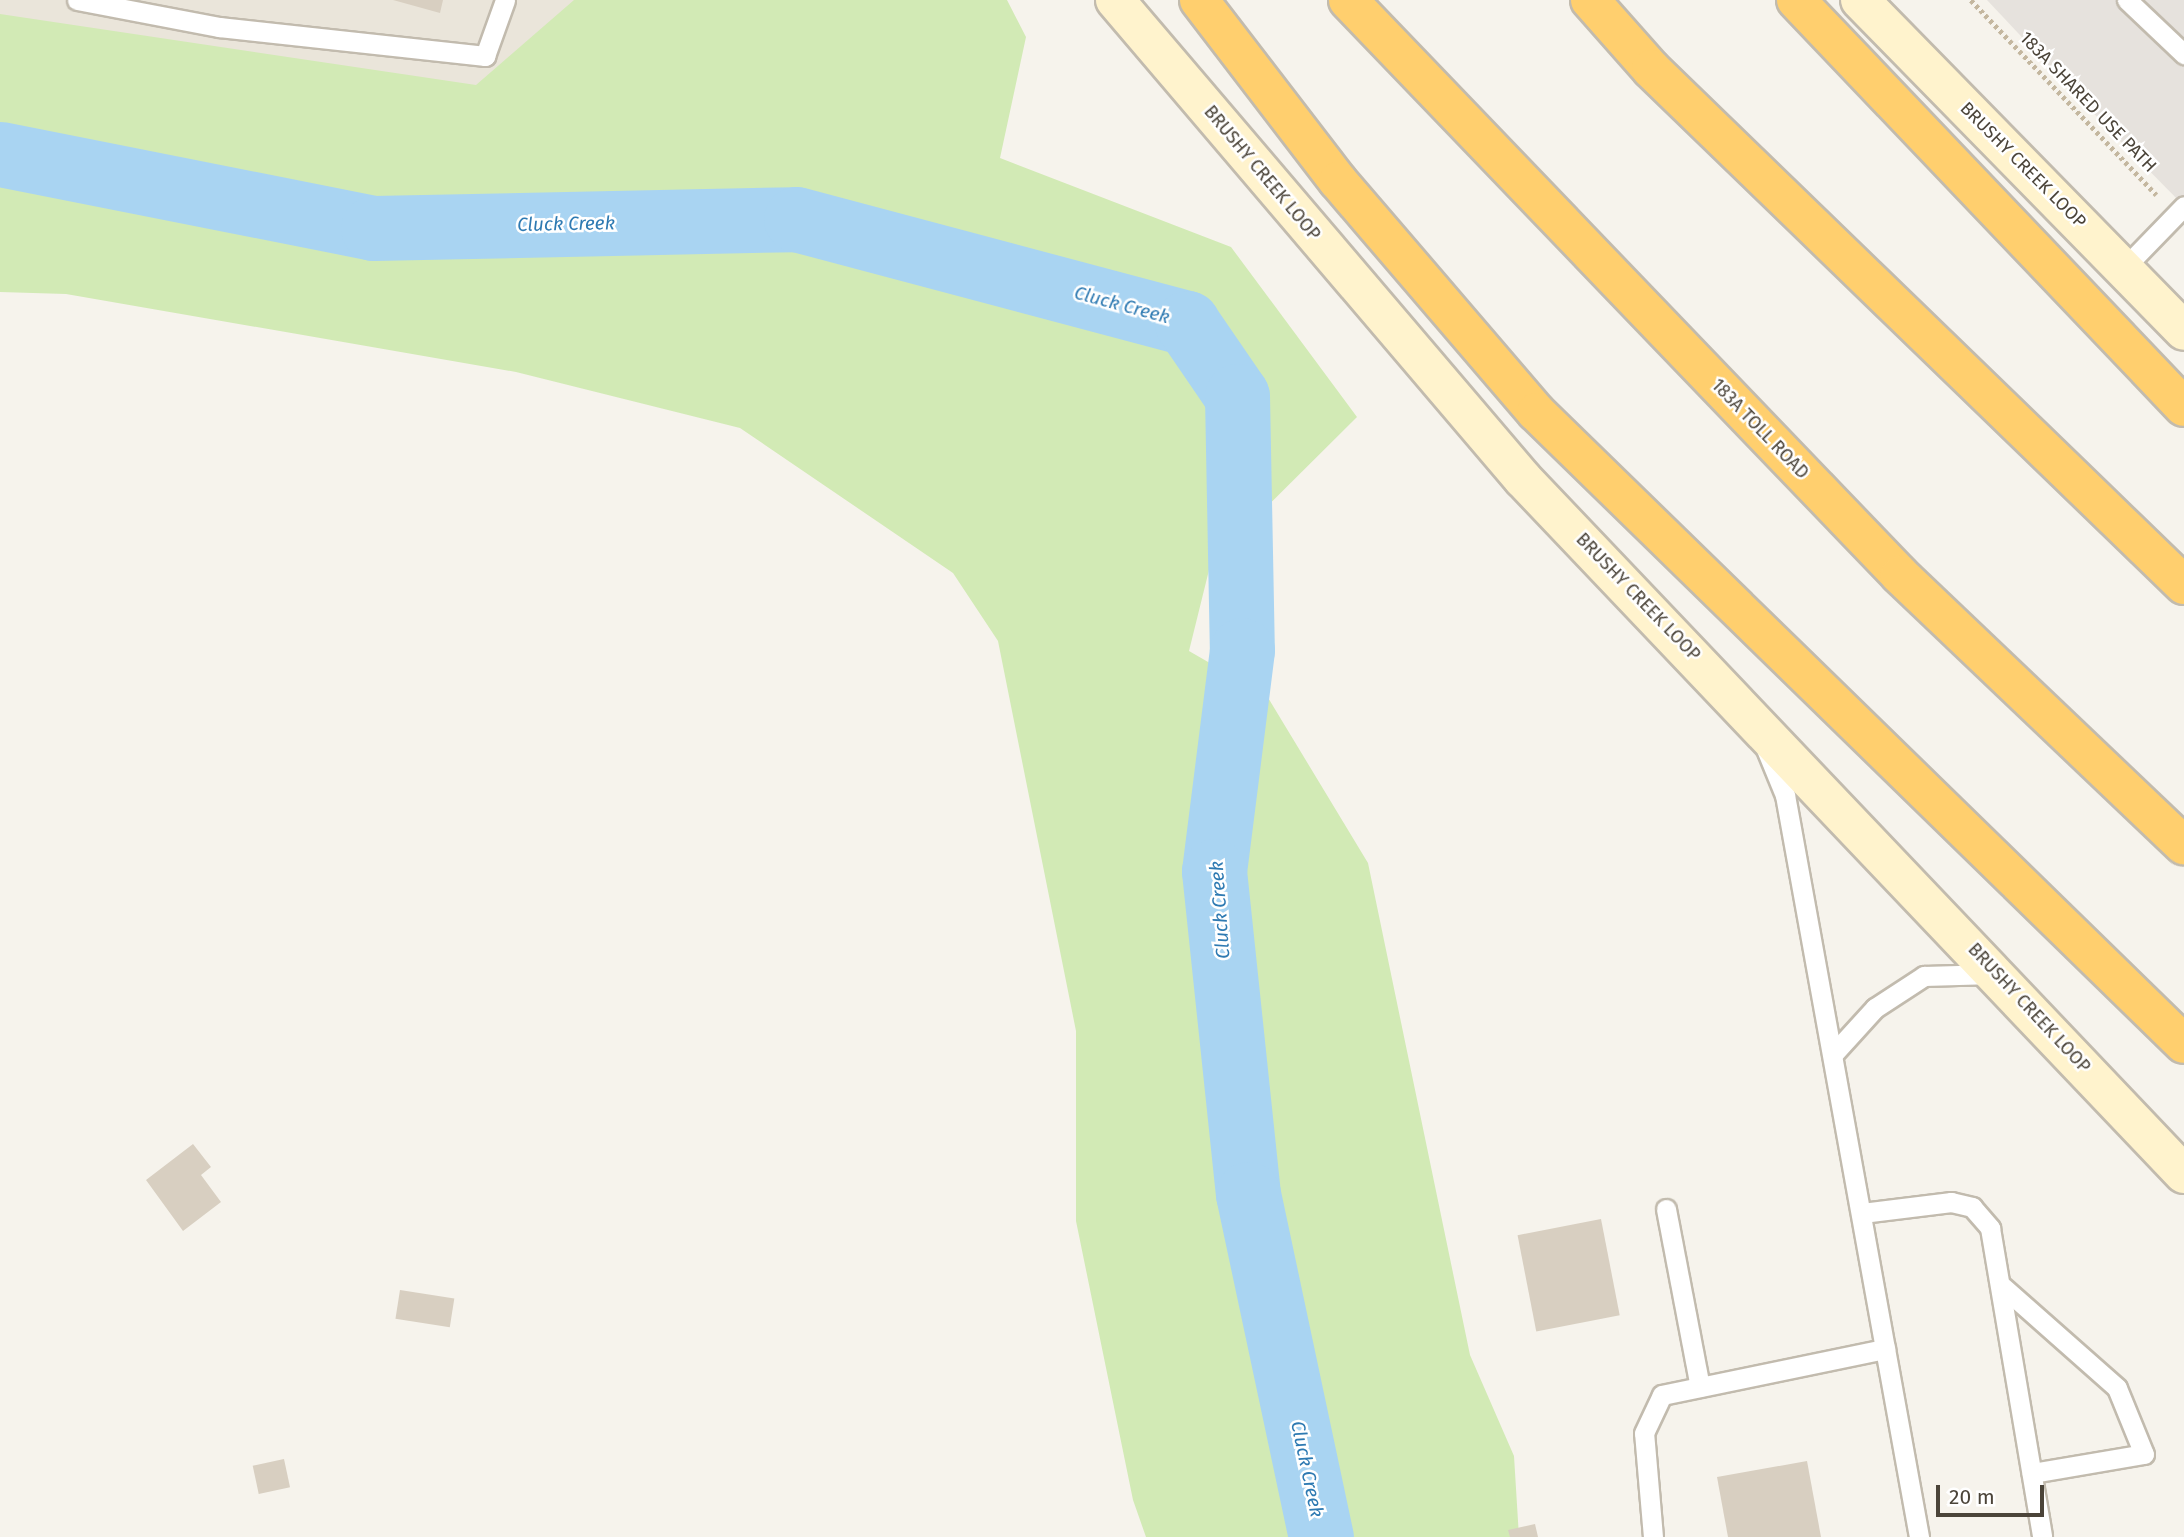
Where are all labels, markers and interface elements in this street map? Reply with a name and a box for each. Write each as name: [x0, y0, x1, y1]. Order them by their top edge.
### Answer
street label: 183A SHARED USE PATH: [2015, 27, 2161, 177]
street label: BRUSHY CREEK LOOP: [1955, 97, 2091, 233]
street label: BRUSHY CREEK LOOP: [1199, 101, 1325, 245]
water label: Cluck Creek: [517, 212, 615, 236]
water label: Cluck Creek: [1072, 281, 1172, 329]
street label: 183A TOLL ROAD: [1707, 375, 1813, 483]
street label: BRUSHY CREEK LOOP: [1571, 529, 1705, 665]
water label: Cluck Creek: [1205, 860, 1235, 960]
street label: BRUSHY CREEK LOOP: [1963, 939, 2095, 1077]
water label: Cluck Creek: [1286, 1419, 1328, 1519]
scale bar: [1939, 1470, 2048, 1514]
text: 20 m: [1949, 1484, 1995, 1510]

